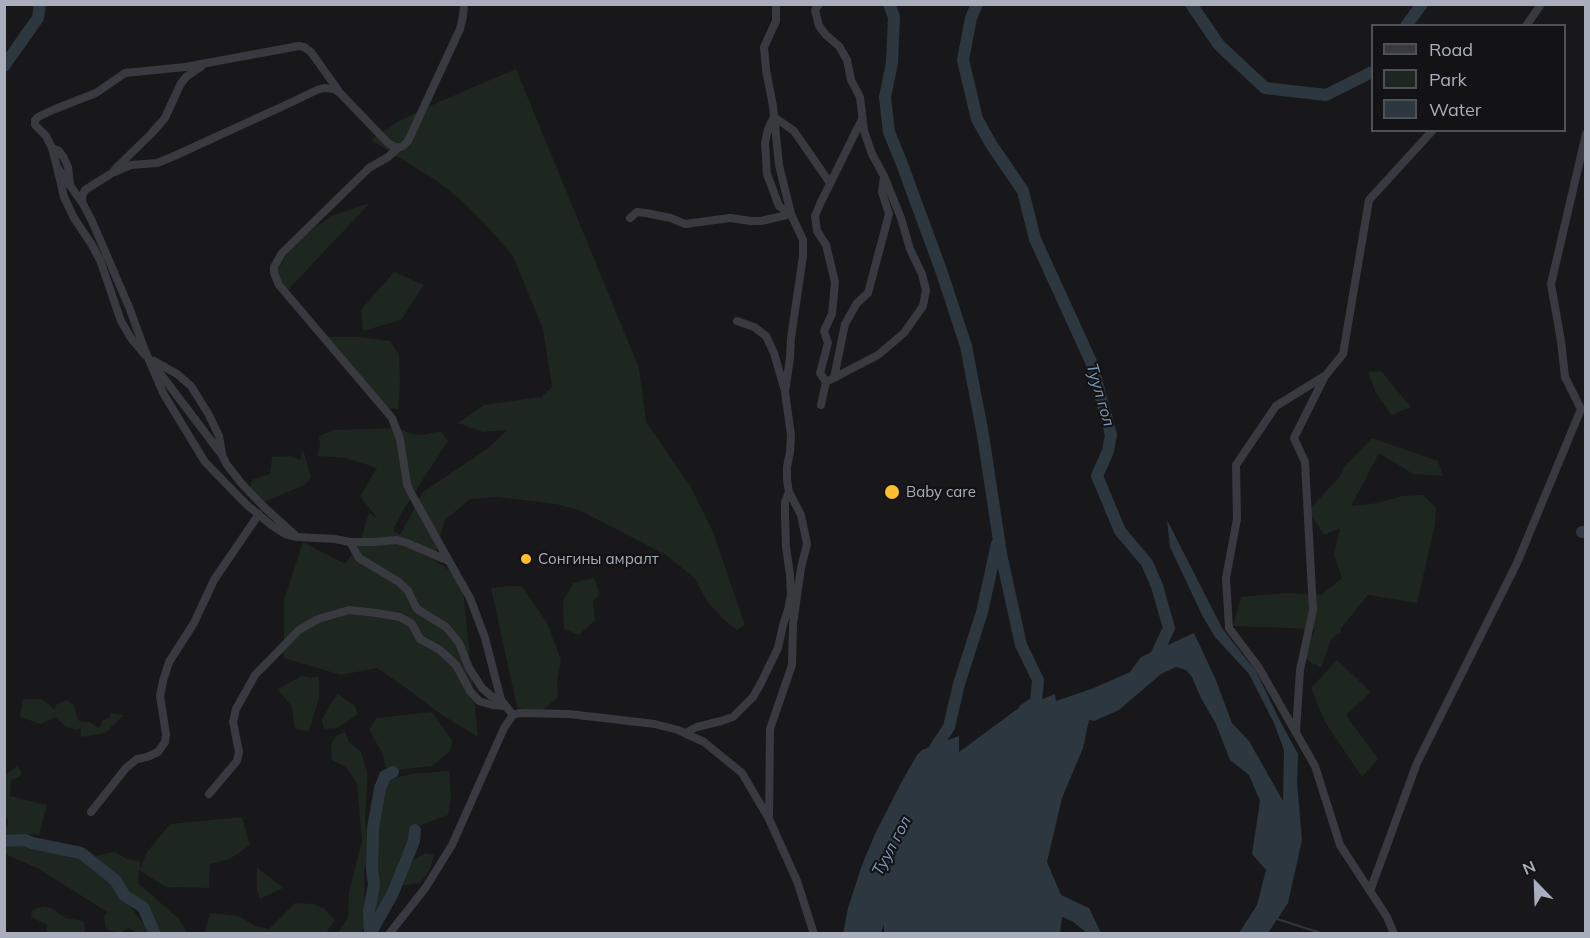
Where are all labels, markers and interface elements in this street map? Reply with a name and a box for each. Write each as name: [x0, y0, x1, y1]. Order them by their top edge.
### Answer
legend: [1371, 24, 1566, 132]
text: Road: [1429, 38, 1473, 61]
text: Park: [1429, 68, 1467, 91]
text: Water: [1429, 98, 1481, 121]
water label: Туул гол: [1082, 361, 1118, 429]
marker: Baby care: [883, 483, 901, 501]
place label: Baby care: [906, 483, 976, 501]
place label: Сонгины амралт: [538, 550, 659, 568]
marker: Сонгины амралт: [519, 552, 533, 566]
water label: Туул гол: [868, 813, 916, 879]
north arrow: [1506, 854, 1566, 914]
text: N: [1519, 856, 1538, 879]

